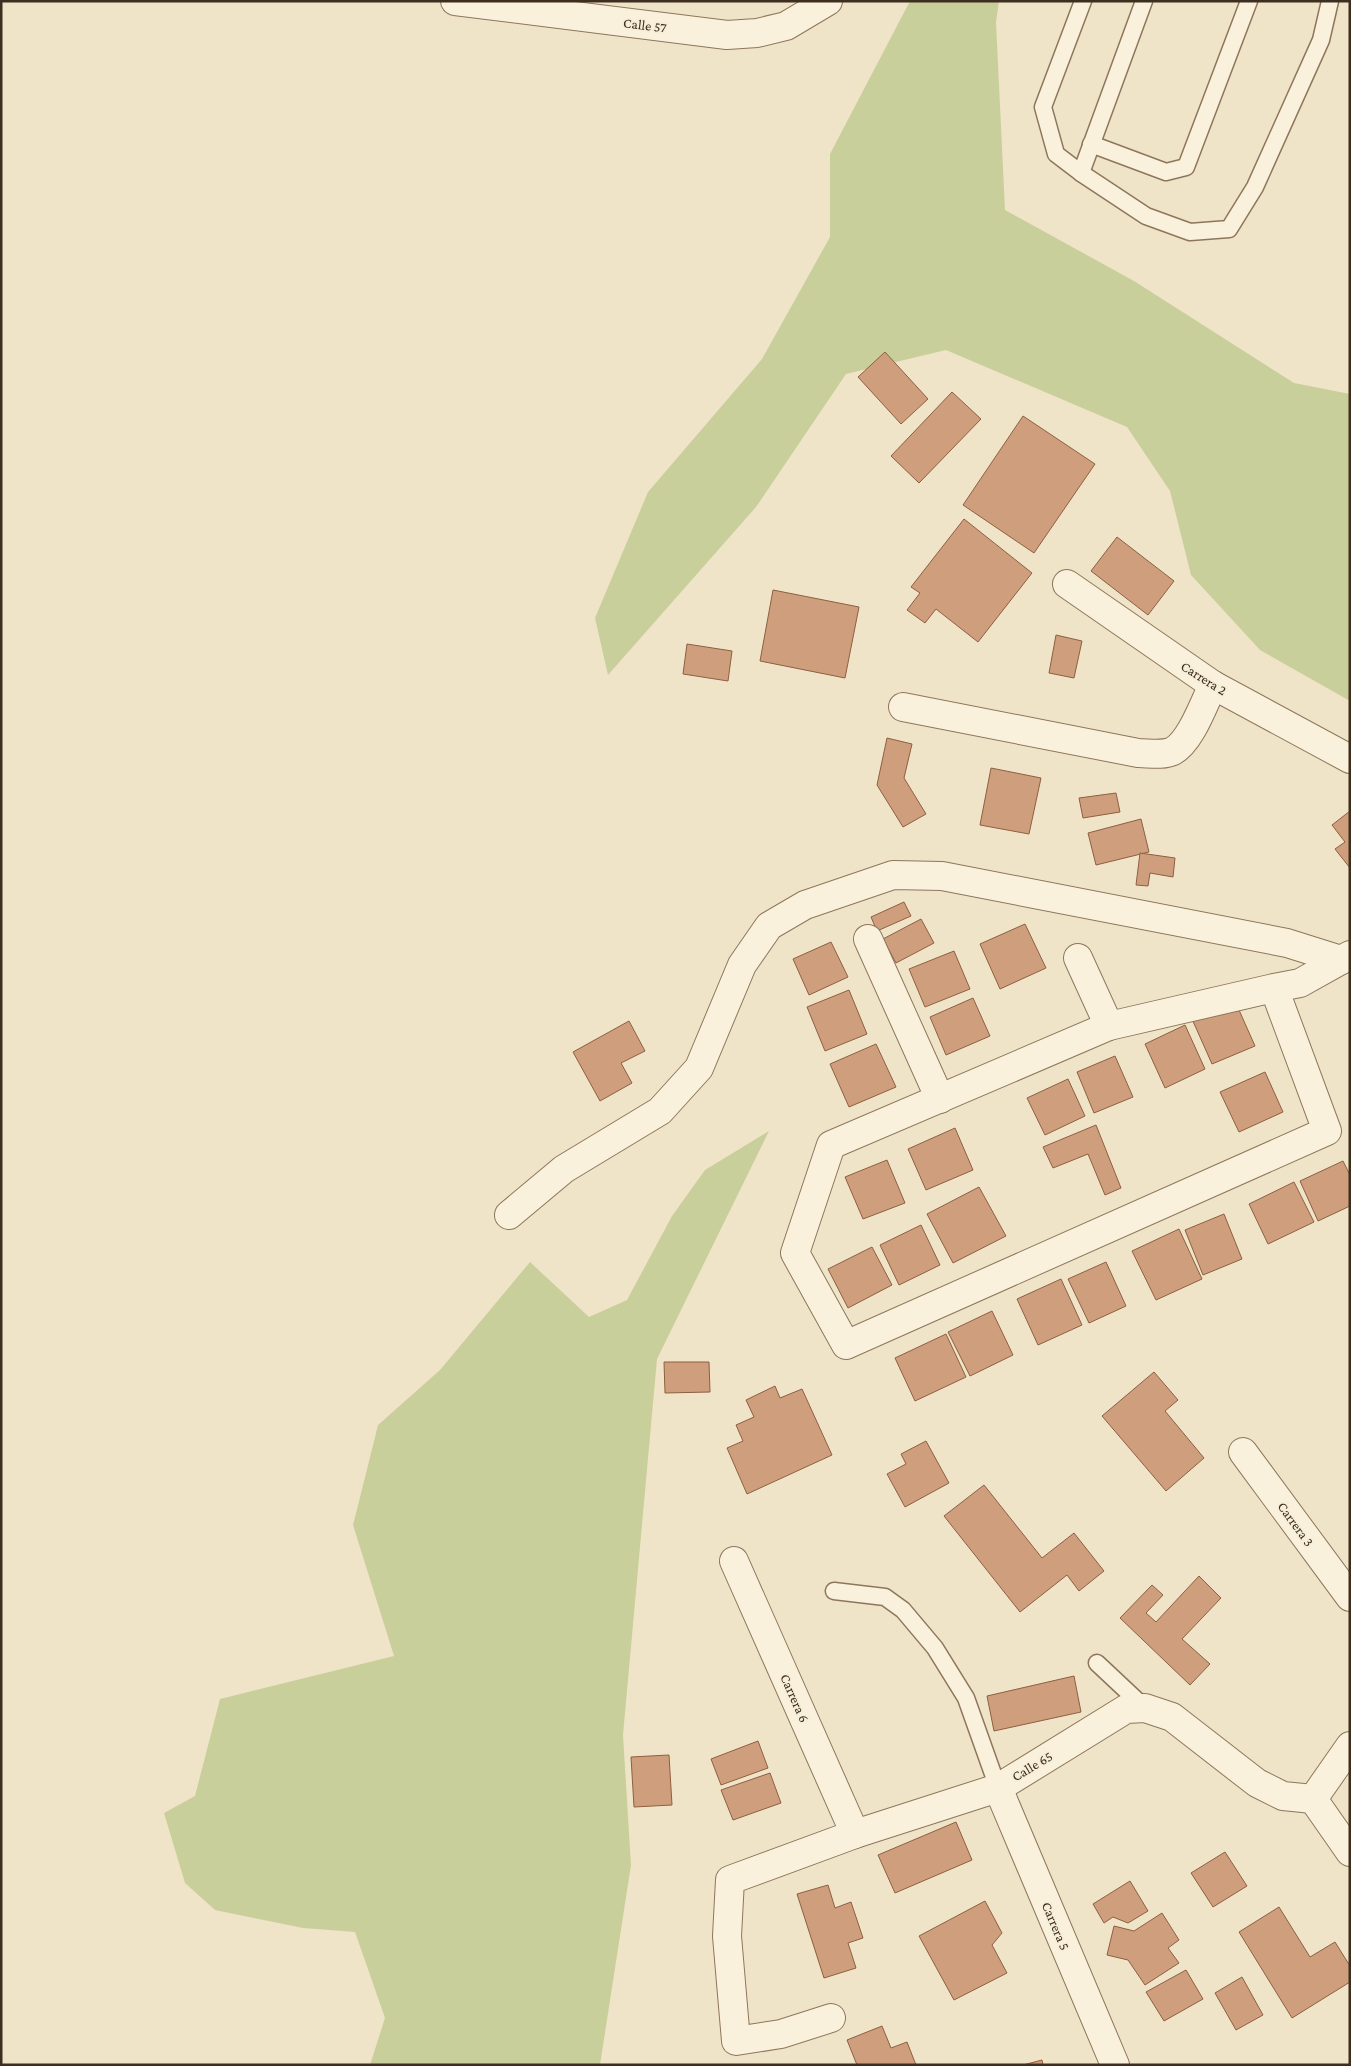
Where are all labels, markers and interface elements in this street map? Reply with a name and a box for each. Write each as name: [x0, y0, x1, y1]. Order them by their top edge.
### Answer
street label: Calle 57: [622, 14, 668, 36]
street label: Carrera 2: [1178, 658, 1230, 698]
street label: Carrera 3: [1275, 1499, 1317, 1549]
street label: Carrera 6: [777, 1671, 813, 1725]
street label: Calle 65: [1009, 1748, 1055, 1784]
street label: Carrera 5: [1039, 1899, 1073, 1953]

